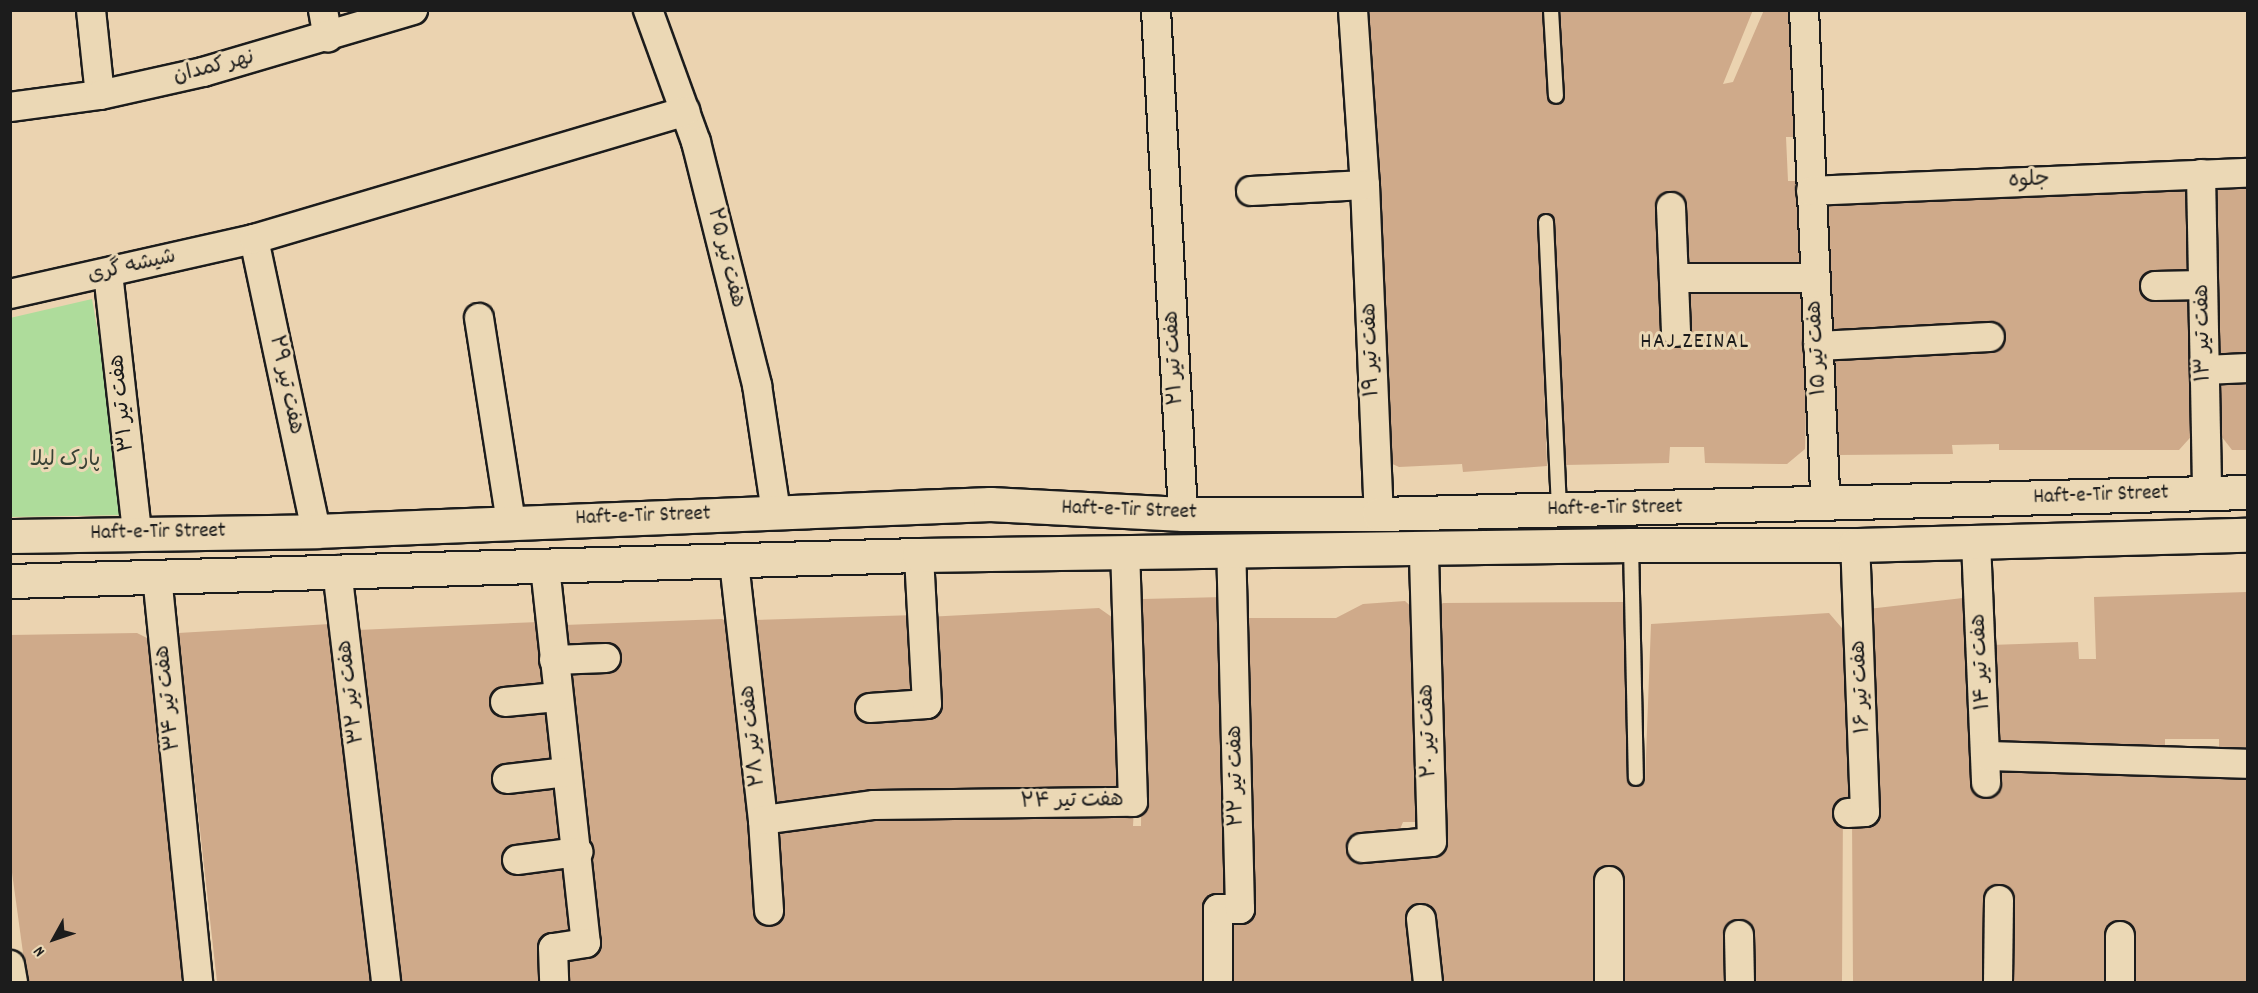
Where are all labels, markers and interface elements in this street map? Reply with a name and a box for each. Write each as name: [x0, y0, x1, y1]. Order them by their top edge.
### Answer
street label: نهر کمدان: [171, 46, 257, 90]
street label: جلوه: [2008, 168, 2050, 194]
street label: هفت تیر ۲۵: [700, 205, 750, 311]
street label: شیشه گری: [86, 245, 178, 289]
street label: هفت تیر ۱۳: [2191, 284, 2217, 382]
street label: هفت تیر ۱۵: [1803, 300, 1833, 396]
street label: هفت تیر ۱۹: [1358, 303, 1386, 397]
street label: هفت تیر ۲۱: [1160, 310, 1190, 406]
district label: HAJ ZEINAL: [1640, 330, 1750, 356]
street label: هفت تیر ۲۹: [262, 333, 308, 437]
street label: هفت تیر ۳۱: [105, 353, 141, 453]
park label: پارک لیلا: [30, 448, 100, 474]
street label: Haft-e-Tir Street: [2033, 481, 2169, 511]
street label: Haft-e-Tir Street: [1547, 495, 1683, 523]
street label: Haft-e-Tir Street: [1061, 496, 1197, 526]
street label: Haft-e-Tir Street: [575, 502, 711, 532]
street label: Haft-e-Tir Street: [90, 519, 226, 547]
street label: هفت تیر ۱۴: [1967, 613, 1997, 711]
street label: هفت تیر ۳۲: [333, 639, 371, 745]
street label: هفت تیر ۱۶: [1847, 640, 1877, 734]
street label: هفت تیر ۳۴: [151, 644, 187, 752]
street label: هفت تیر ۲۰: [1415, 683, 1443, 779]
street label: هفت تیر ۲۸: [736, 684, 772, 788]
street label: هفت تیر ۲۲: [1224, 725, 1250, 827]
street label: هفت تیر ۲۴: [1020, 789, 1124, 815]
north arrow: [24, 909, 84, 969]
text: N: [28, 940, 51, 961]

